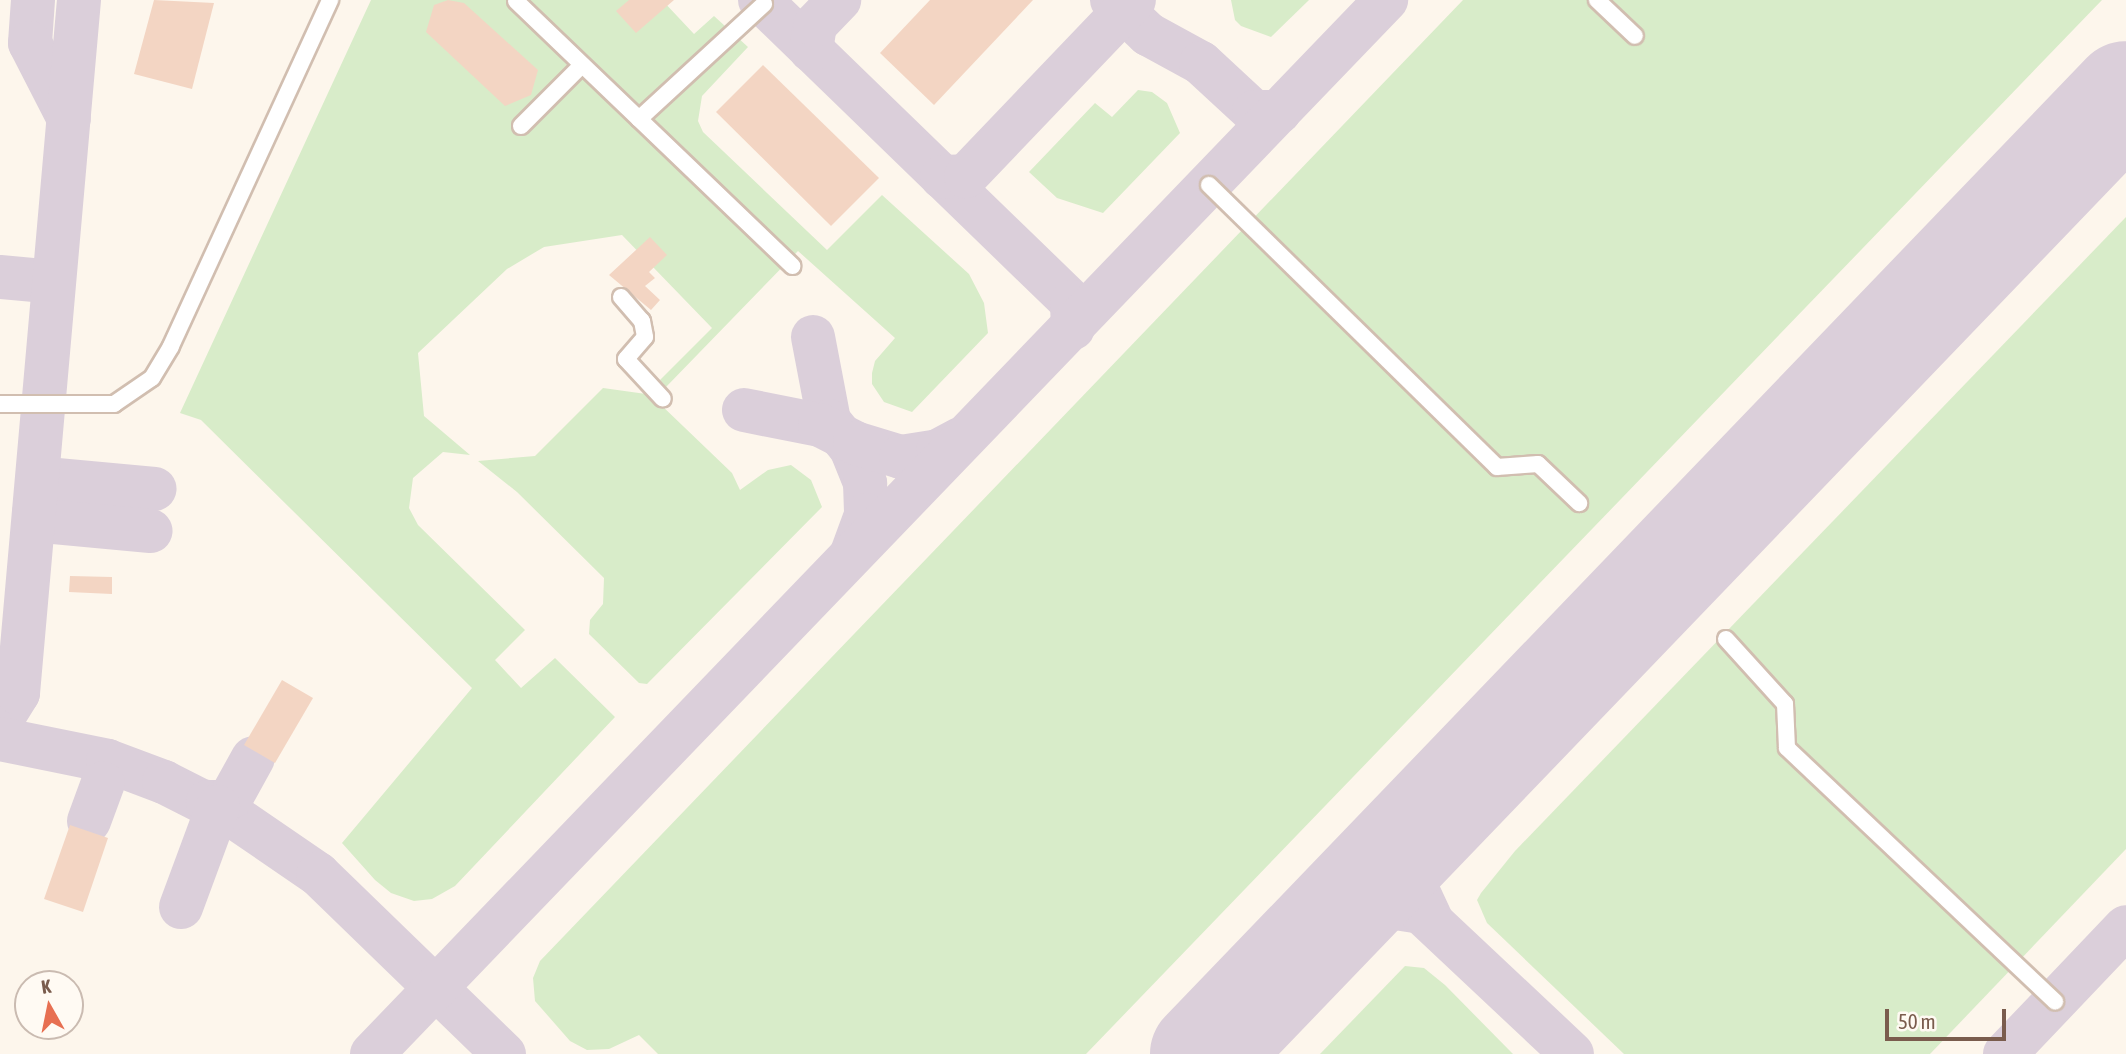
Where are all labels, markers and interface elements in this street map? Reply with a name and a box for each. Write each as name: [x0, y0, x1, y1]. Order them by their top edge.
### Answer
north arrow: [14, 970, 84, 1040]
text: K: [40, 975, 52, 998]
scale bar: [1888, 995, 2009, 1038]
text: 50 m: [1898, 1009, 1936, 1033]

